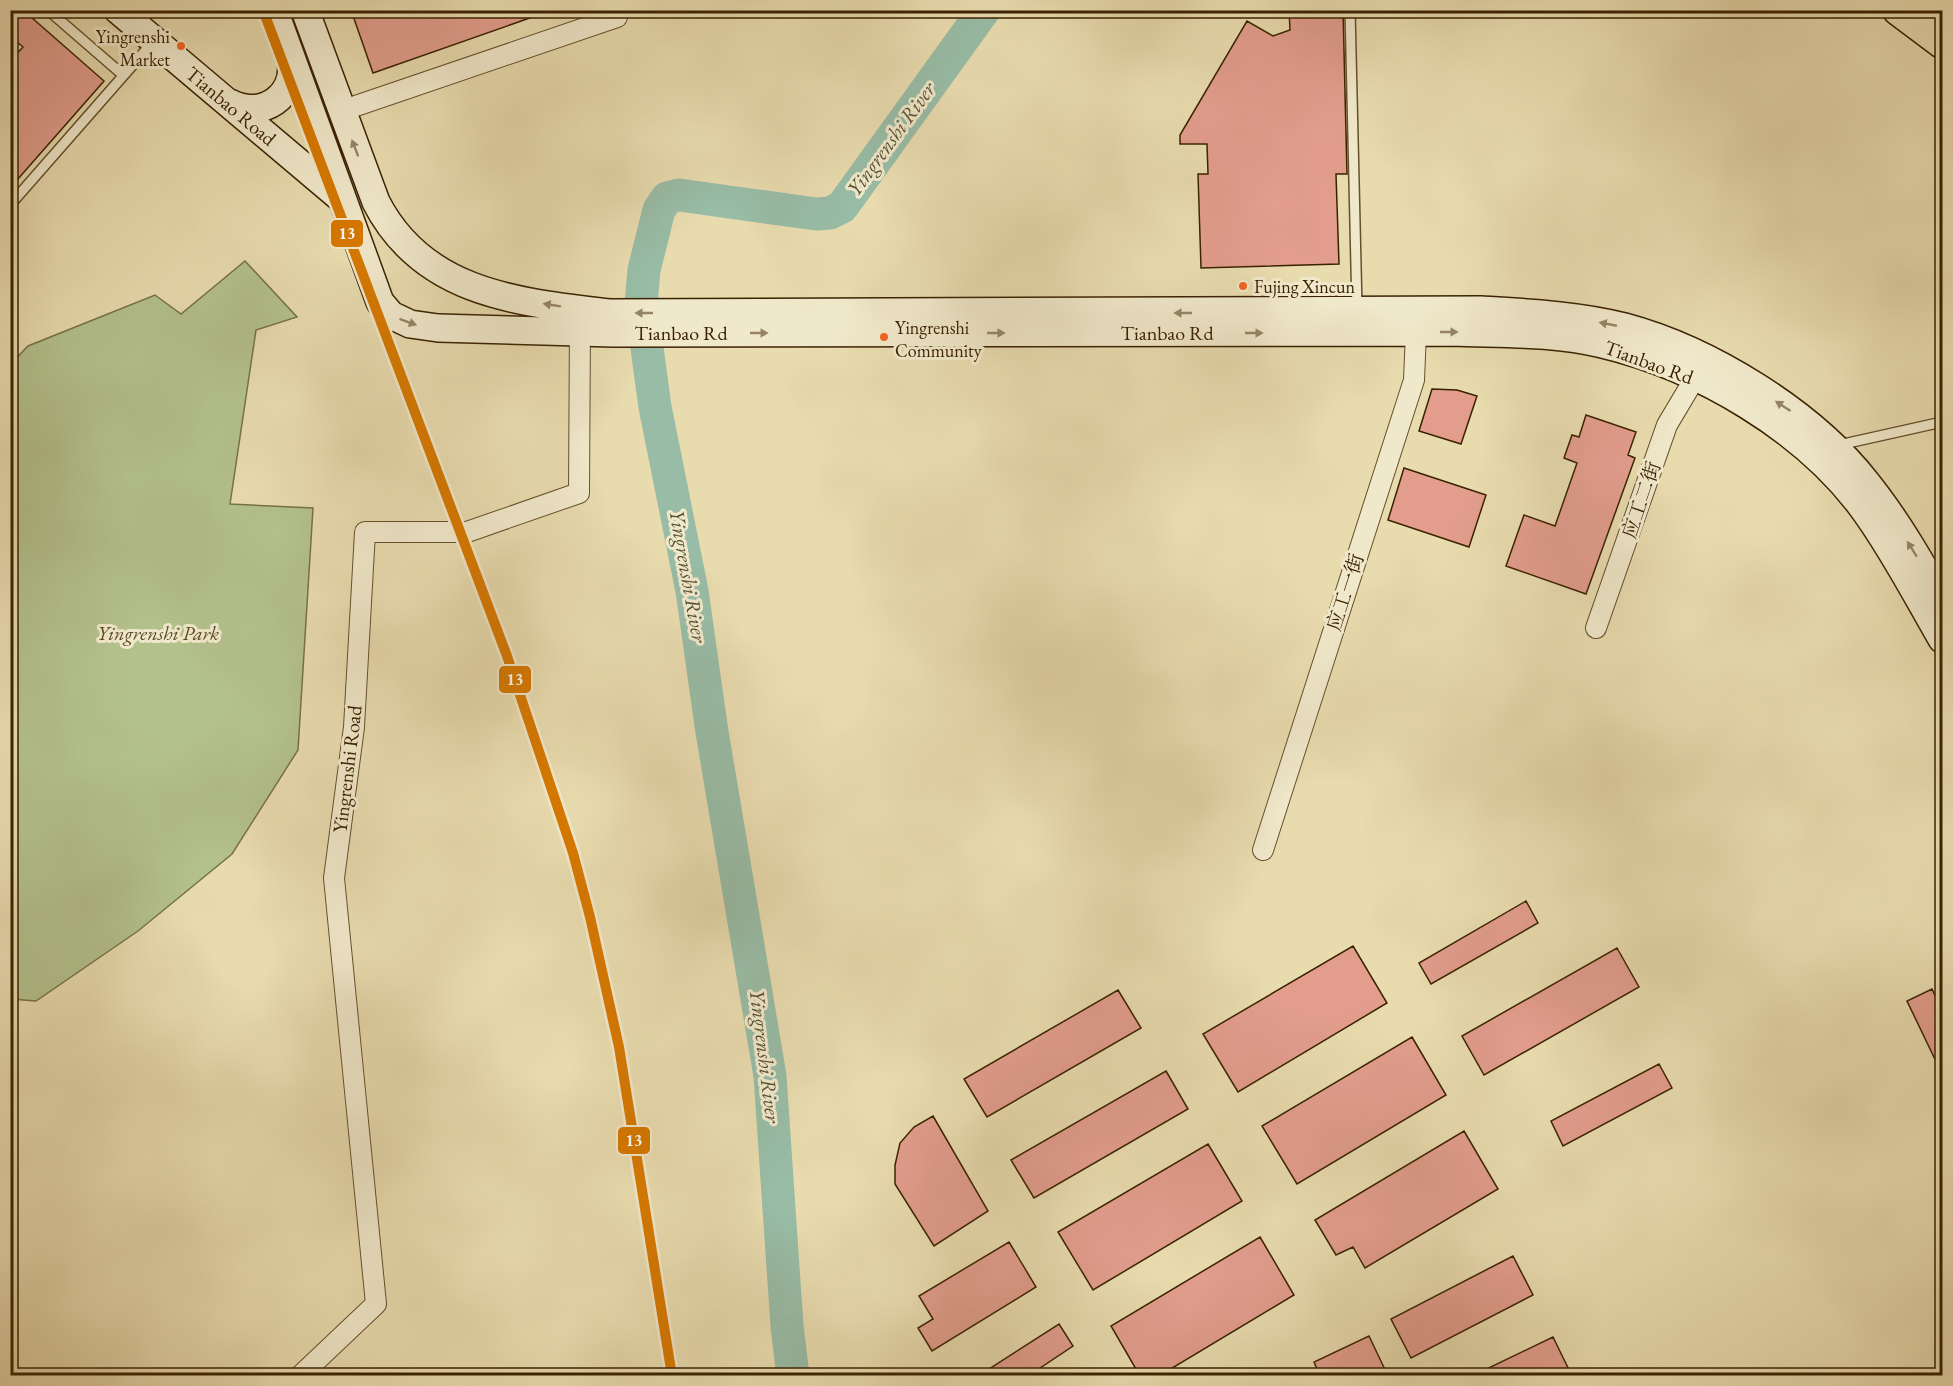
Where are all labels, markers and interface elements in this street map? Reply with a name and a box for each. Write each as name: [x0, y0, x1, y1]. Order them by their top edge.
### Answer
place label: Yingrenshi Market: [96, 25, 171, 71]
marker: Yingrenshi Market: [175, 40, 187, 52]
street label: Tianbao Road: [180, 61, 282, 152]
water label: Yingrenshi River: [840, 76, 942, 201]
one-way arrow: [350, 138, 360, 156]
line badge: 13: [330, 219, 364, 248]
text: 13: [339, 223, 355, 244]
place label: Fujing Xincun: [1254, 275, 1356, 298]
marker: Fujing Xincun: [1237, 280, 1249, 292]
one-way arrow: [543, 300, 562, 309]
one-way arrow: [634, 308, 653, 318]
one-way arrow: [1173, 308, 1192, 318]
place label: Yingrenshi Community: [895, 316, 982, 362]
one-way arrow: [399, 317, 417, 327]
one-way arrow: [1598, 319, 1617, 328]
street label: Tianbao Rd: [635, 320, 728, 346]
street label: Tianbao Rd: [1121, 320, 1214, 346]
one-way arrow: [1440, 327, 1459, 337]
one-way arrow: [750, 328, 769, 338]
one-way arrow: [987, 328, 1006, 338]
one-way arrow: [1245, 328, 1264, 338]
marker: Yingrenshi Community: [878, 331, 890, 343]
street label: Tianbao Rd: [1601, 334, 1698, 390]
one-way arrow: [1775, 401, 1791, 412]
street label: 应工二街: [1616, 458, 1666, 542]
water label: Yingrenshi River: [664, 507, 714, 645]
one-way arrow: [1907, 541, 1918, 557]
street label: 应工一街: [1320, 550, 1370, 634]
park label: Yingrenshi Park: [97, 620, 219, 646]
line badge: 13: [498, 665, 532, 694]
text: 13: [507, 669, 523, 690]
street label: Yingrenshi Road: [326, 703, 368, 834]
water label: Yingrenshi River: [744, 988, 787, 1125]
line badge: 13: [617, 1126, 651, 1155]
text: 13: [626, 1130, 642, 1151]

